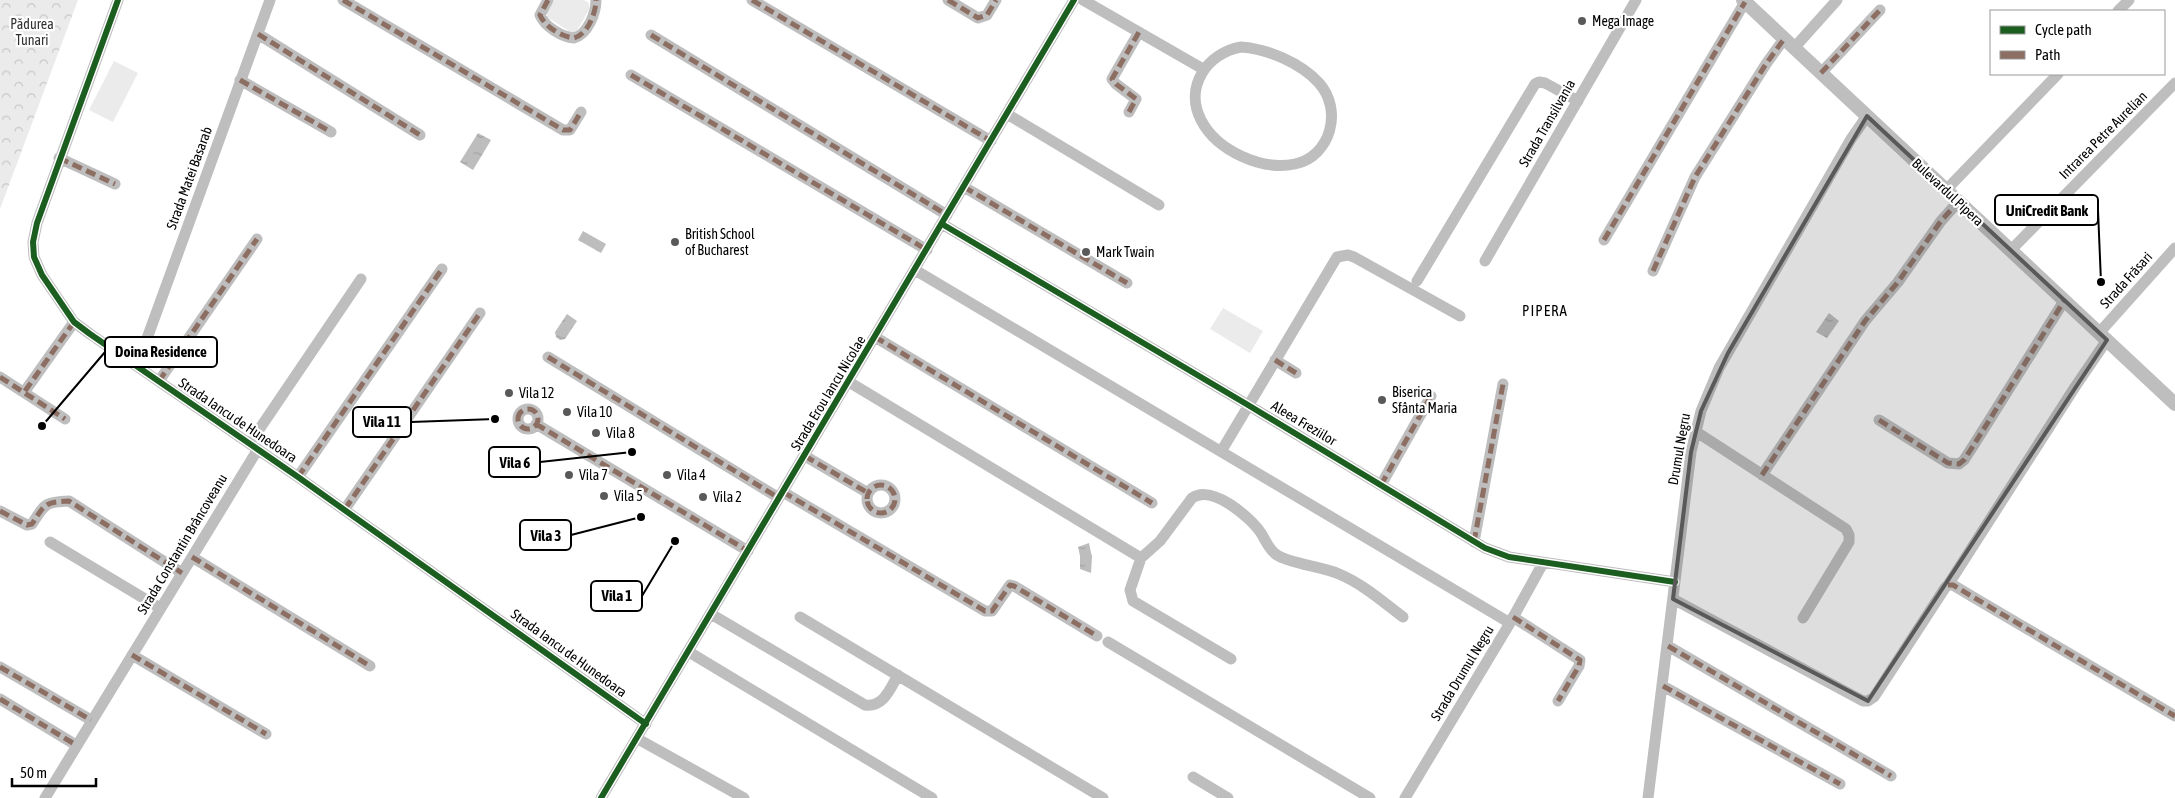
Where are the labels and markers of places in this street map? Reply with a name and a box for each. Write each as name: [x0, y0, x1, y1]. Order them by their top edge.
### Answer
place label: Mega Image: [1592, 13, 1654, 29]
marker: Mega Image: [1576, 15, 1588, 27]
callout: UniCredit Bank: [1995, 195, 2098, 225]
place label: British School of Bucharest: [685, 226, 755, 258]
marker: British School of Bucharest: [669, 236, 681, 248]
place label: Mark Twain: [1096, 244, 1154, 260]
marker: Mark Twain: [1080, 246, 1092, 258]
callout: Doina Residence: [105, 337, 217, 367]
place label: Biserica Sfânta Maria: [1392, 384, 1457, 416]
place label: Vila 12: [519, 385, 554, 401]
marker: Vila 12: [503, 387, 515, 399]
marker: Biserica Sfânta Maria: [1376, 394, 1388, 406]
place label: Vila 10: [577, 404, 613, 420]
marker: Vila 10: [561, 406, 573, 418]
callout: Vila 11: [353, 407, 411, 437]
place label: Vila 8: [606, 425, 635, 441]
marker: Vila 8: [590, 427, 602, 439]
callout: Vila 6: [489, 447, 540, 477]
place label: Vila 7: [579, 467, 608, 483]
place label: Vila 4: [677, 467, 706, 483]
marker: Vila 7: [563, 469, 575, 481]
marker: Vila 4: [661, 469, 673, 481]
place label: Vila 5: [614, 488, 643, 504]
place label: Vila 2: [713, 489, 742, 505]
marker: Vila 5: [598, 490, 610, 502]
marker: Vila 2: [697, 491, 709, 503]
callout: Vila 3: [520, 520, 571, 550]
callout: Vila 1: [591, 581, 642, 611]

